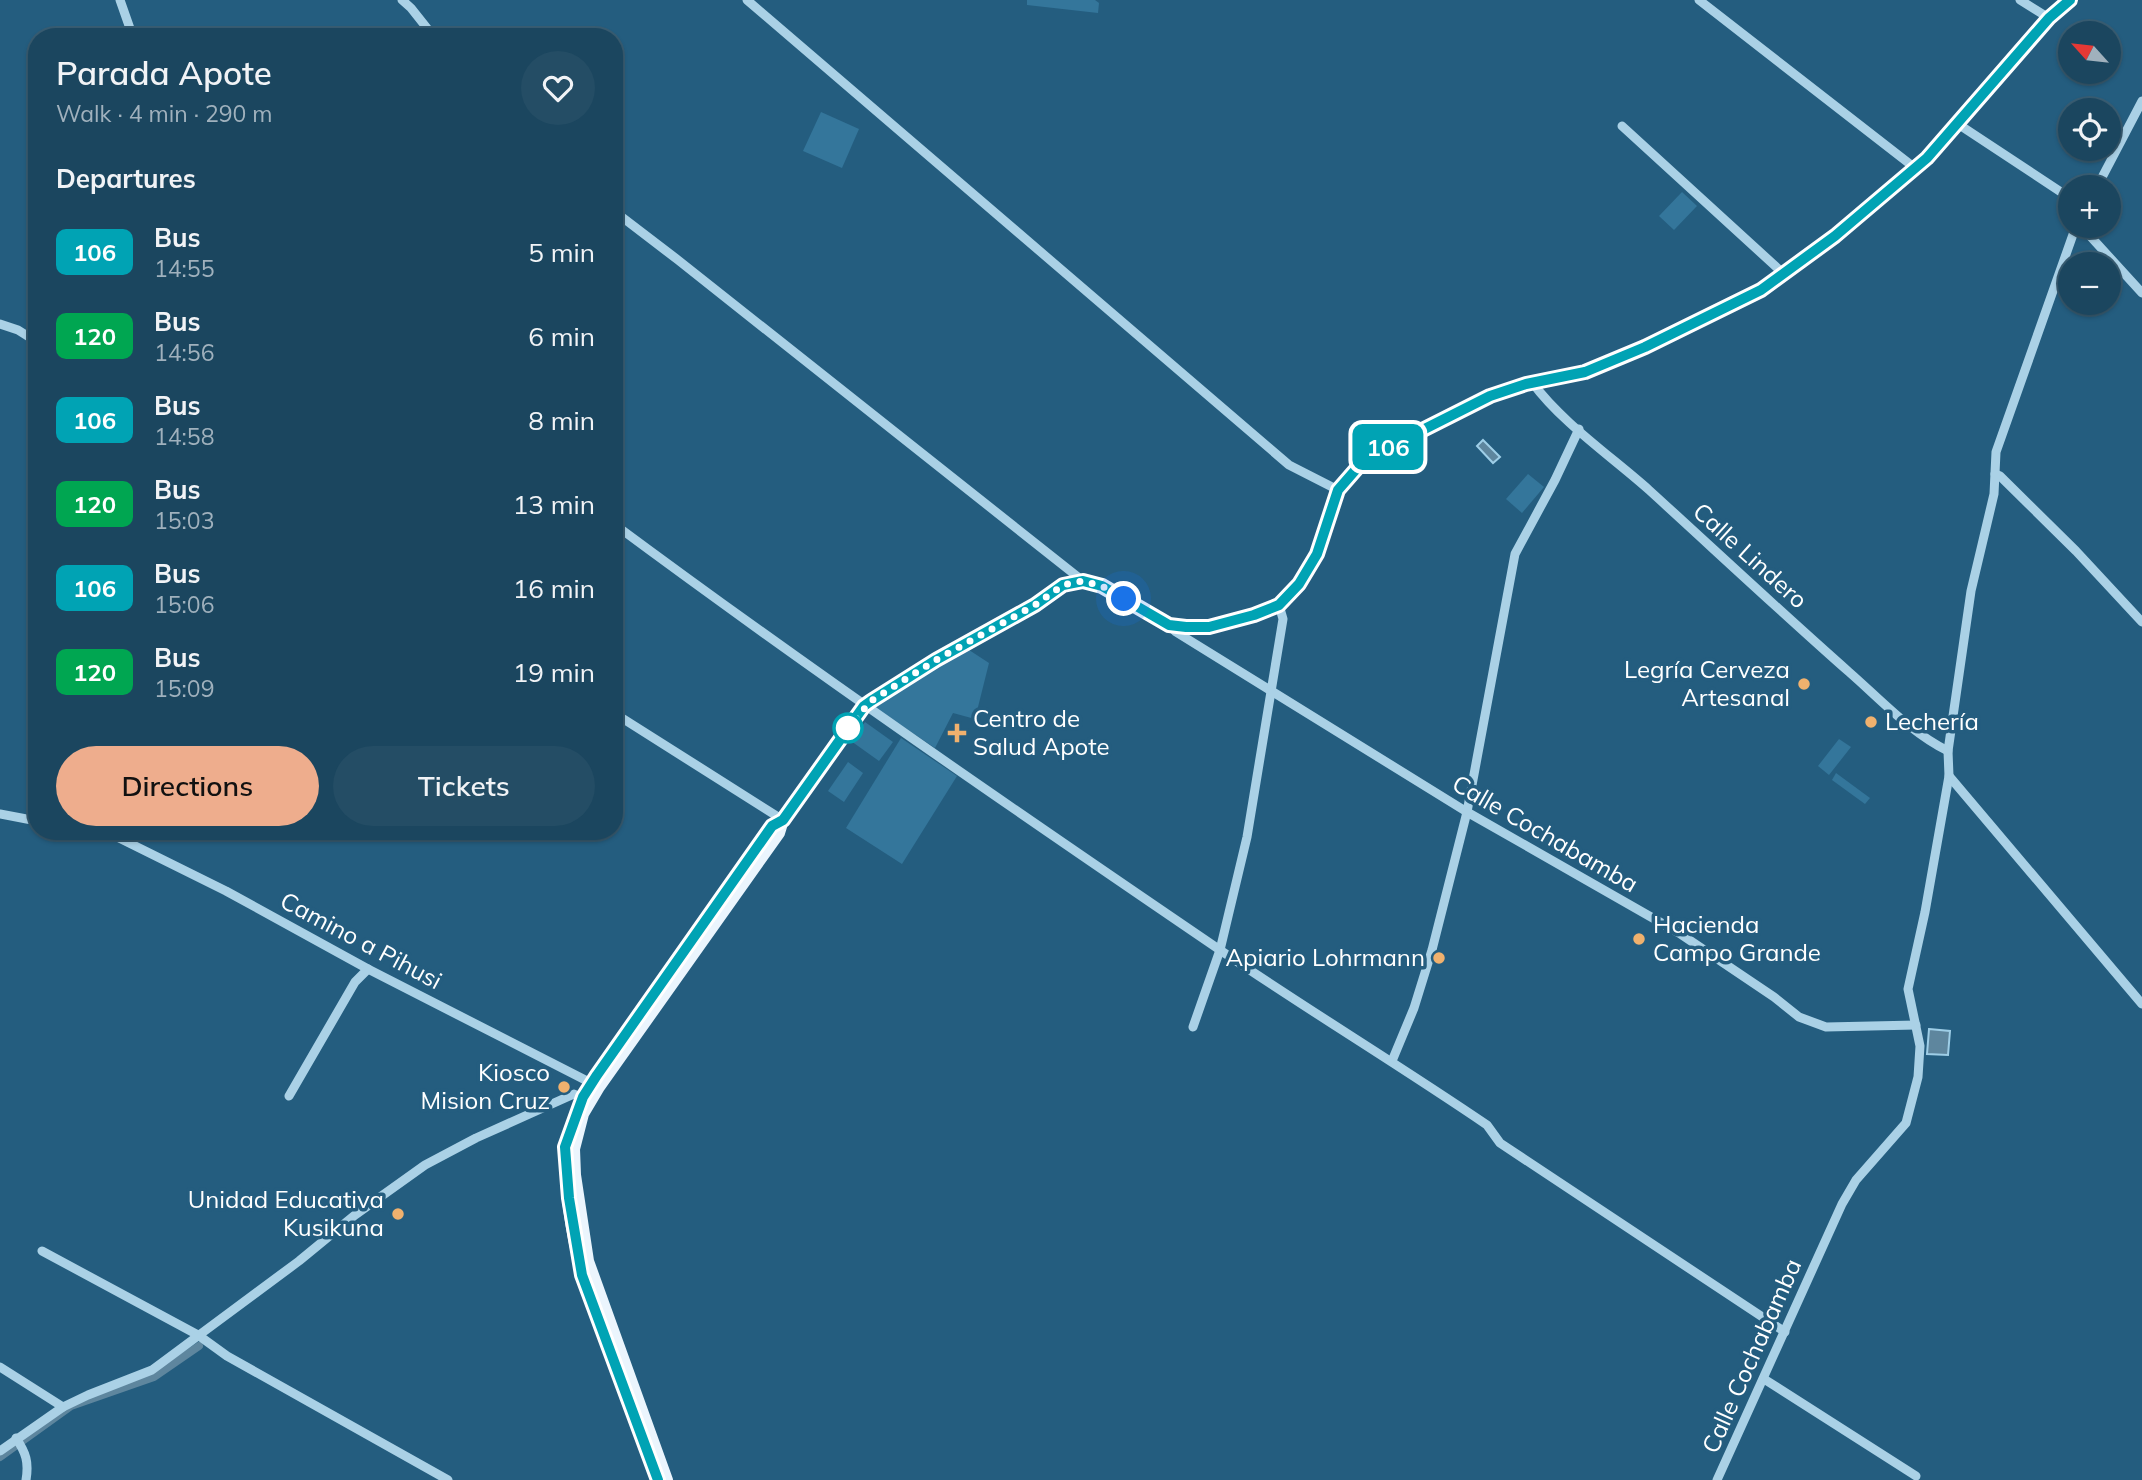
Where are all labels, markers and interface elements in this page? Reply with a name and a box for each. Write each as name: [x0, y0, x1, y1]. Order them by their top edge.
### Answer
north arrow: [2058, 21, 2121, 84]
map controls: [2058, 21, 2121, 315]
button: heart: [521, 51, 595, 125]
text: Parada Apote: [56, 52, 272, 93]
button: locate: [2058, 98, 2121, 161]
text: Walk · 4 min · 290 m: [56, 99, 273, 128]
text: Departures: [56, 162, 196, 195]
button: +: [2058, 175, 2121, 238]
text: Bus: [154, 221, 200, 254]
text: 5 min: [528, 236, 595, 269]
text: 106: [73, 237, 116, 267]
button: −: [2058, 252, 2121, 315]
text: 14:55: [154, 254, 214, 283]
text: Bus: [154, 305, 200, 338]
text: 6 min: [528, 320, 595, 353]
text: 120: [73, 321, 116, 351]
text: 14:56: [154, 338, 214, 367]
text: Bus: [154, 389, 200, 422]
text: 8 min: [528, 404, 595, 437]
text: 106: [73, 405, 116, 435]
text: 14:58: [154, 422, 214, 451]
line badge: 106: [1348, 424, 1428, 470]
text: 106: [1366, 432, 1410, 462]
text: Bus: [154, 473, 200, 506]
text: 13 min: [513, 488, 595, 521]
text: 120: [73, 489, 116, 519]
street label: Calle Lindero: [1687, 496, 1814, 614]
text: 15:03: [154, 506, 214, 535]
text: Bus: [154, 557, 200, 590]
text: 16 min: [513, 572, 595, 605]
text: 106: [73, 573, 116, 603]
your location: [1106, 581, 1141, 616]
text: 15:06: [154, 590, 214, 619]
text: Bus: [154, 641, 200, 674]
place label: Legría Cerveza Artesanal: [1624, 654, 1790, 712]
text: 19 min: [513, 656, 595, 689]
text: 120: [73, 657, 116, 687]
text: 15:09: [154, 674, 214, 703]
marker: Legría Cerveza Artesanal: [1796, 676, 1812, 692]
place label: Centro de Salud Apote: [973, 703, 1110, 761]
place label: Lechería: [1885, 706, 1979, 736]
unlabelled marker: [833, 713, 863, 743]
marker: Lechería: [1863, 714, 1879, 730]
marker: Centro de Salud Apote: [947, 723, 967, 743]
button: Directions: [56, 746, 319, 826]
button: Tickets: [333, 746, 595, 826]
street label: Calle Cochabamba: [1447, 768, 1644, 898]
street label: Camino a Pihusi: [276, 885, 447, 995]
place label: Hacienda Campo Grande: [1653, 909, 1821, 967]
marker: Hacienda Campo Grande: [1631, 931, 1647, 947]
place label: Apiario Lohrmann: [1225, 942, 1425, 972]
marker: Apiario Lohrmann: [1431, 950, 1447, 966]
place label: Kiosco Mision Cruz: [421, 1057, 550, 1115]
marker: Kiosco Mision Cruz: [556, 1079, 572, 1095]
place label: Unidad Educativa Kusikuna: [188, 1184, 384, 1242]
marker: Unidad Educativa Kusikuna: [390, 1206, 406, 1222]
street label: Calle Cochabamba: [1695, 1254, 1807, 1457]

